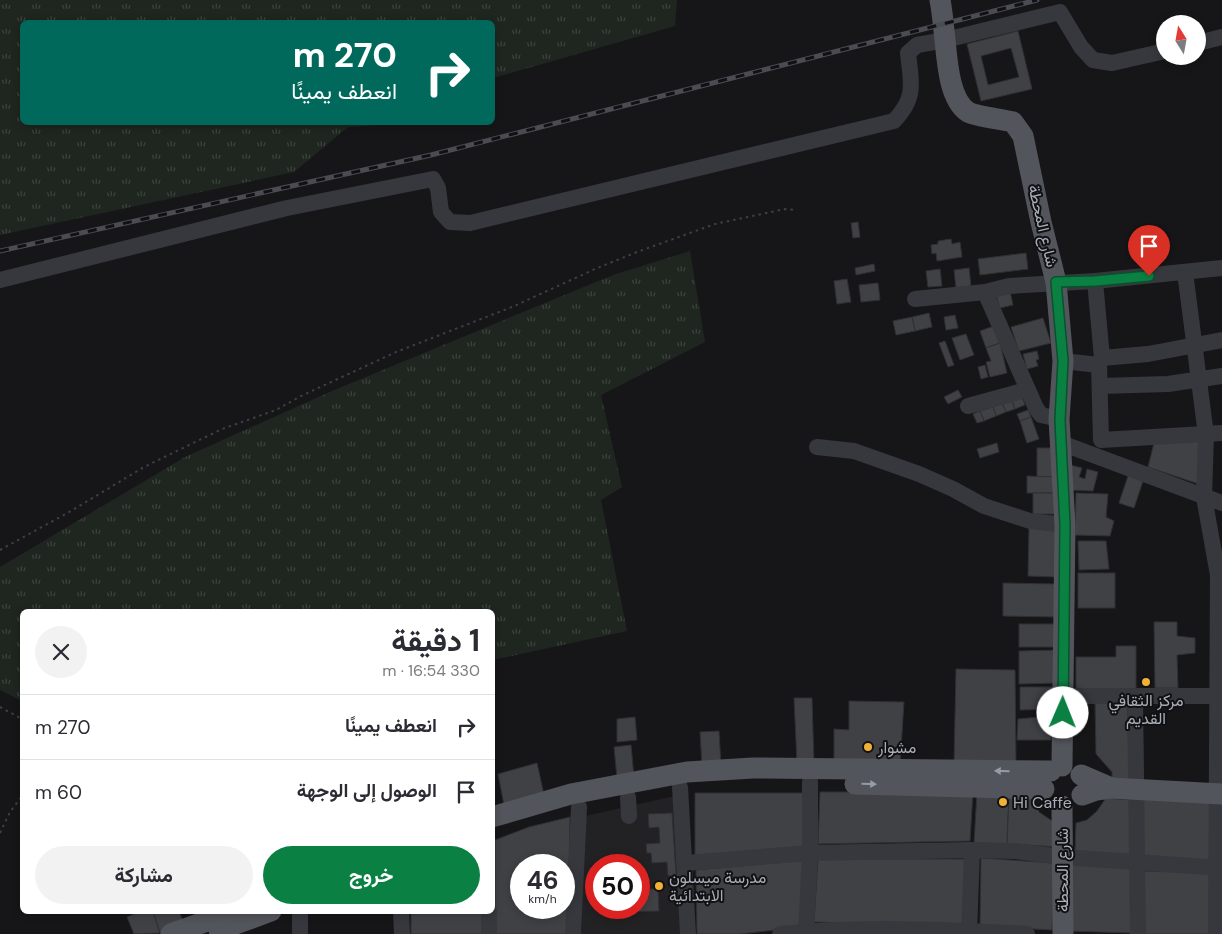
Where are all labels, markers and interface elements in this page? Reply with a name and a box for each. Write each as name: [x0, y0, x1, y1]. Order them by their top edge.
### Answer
north arrow: [1156, 15, 1206, 65]
map controls: [1156, 15, 1206, 65]
text: 270 m: [293, 32, 397, 78]
icon: right: [415, 40, 480, 105]
text: انعطف يمينًا: [291, 77, 397, 106]
street label: شارع المحطة: [1022, 183, 1063, 269]
pin: [1128, 225, 1170, 276]
icon: arrive: [1135, 232, 1163, 260]
text: 1 دقيقة: [391, 621, 480, 660]
button: close: [35, 626, 87, 678]
text: 330 m · 16:54: [382, 660, 480, 681]
marker: مركز الثقافي القديم: [1140, 676, 1152, 688]
position arrow: [1036, 686, 1088, 738]
place label: مركز الثقافي القديم: [1108, 690, 1184, 729]
text: انعطف يمينًا: [345, 713, 437, 738]
icon: right: [452, 713, 480, 741]
text: 270 m: [35, 715, 91, 740]
place label: مشوار: [877, 737, 916, 758]
marker: مشوار: [862, 741, 874, 753]
one-way arrow: [994, 767, 1010, 775]
text: الوصول إلى الوجهة: [297, 778, 437, 803]
icon: arrive: [452, 778, 480, 806]
text: 60 m: [35, 780, 82, 805]
one-way arrow: [861, 780, 877, 788]
place label: Hi Caffe: [1013, 792, 1072, 813]
marker: Hi Caffe: [997, 796, 1009, 808]
street label: شارع المحطة: [1052, 828, 1074, 912]
button: مشاركة: [35, 846, 253, 904]
button: خروج: [263, 846, 480, 904]
speed limit sign: 50: [585, 854, 650, 919]
text: 46: [526, 864, 559, 897]
place label: مدرسة ميسلون الابتدائية: [669, 867, 766, 906]
marker: مدرسة ميسلون الابتدائية: [653, 880, 665, 892]
text: km/h: [528, 891, 557, 907]

